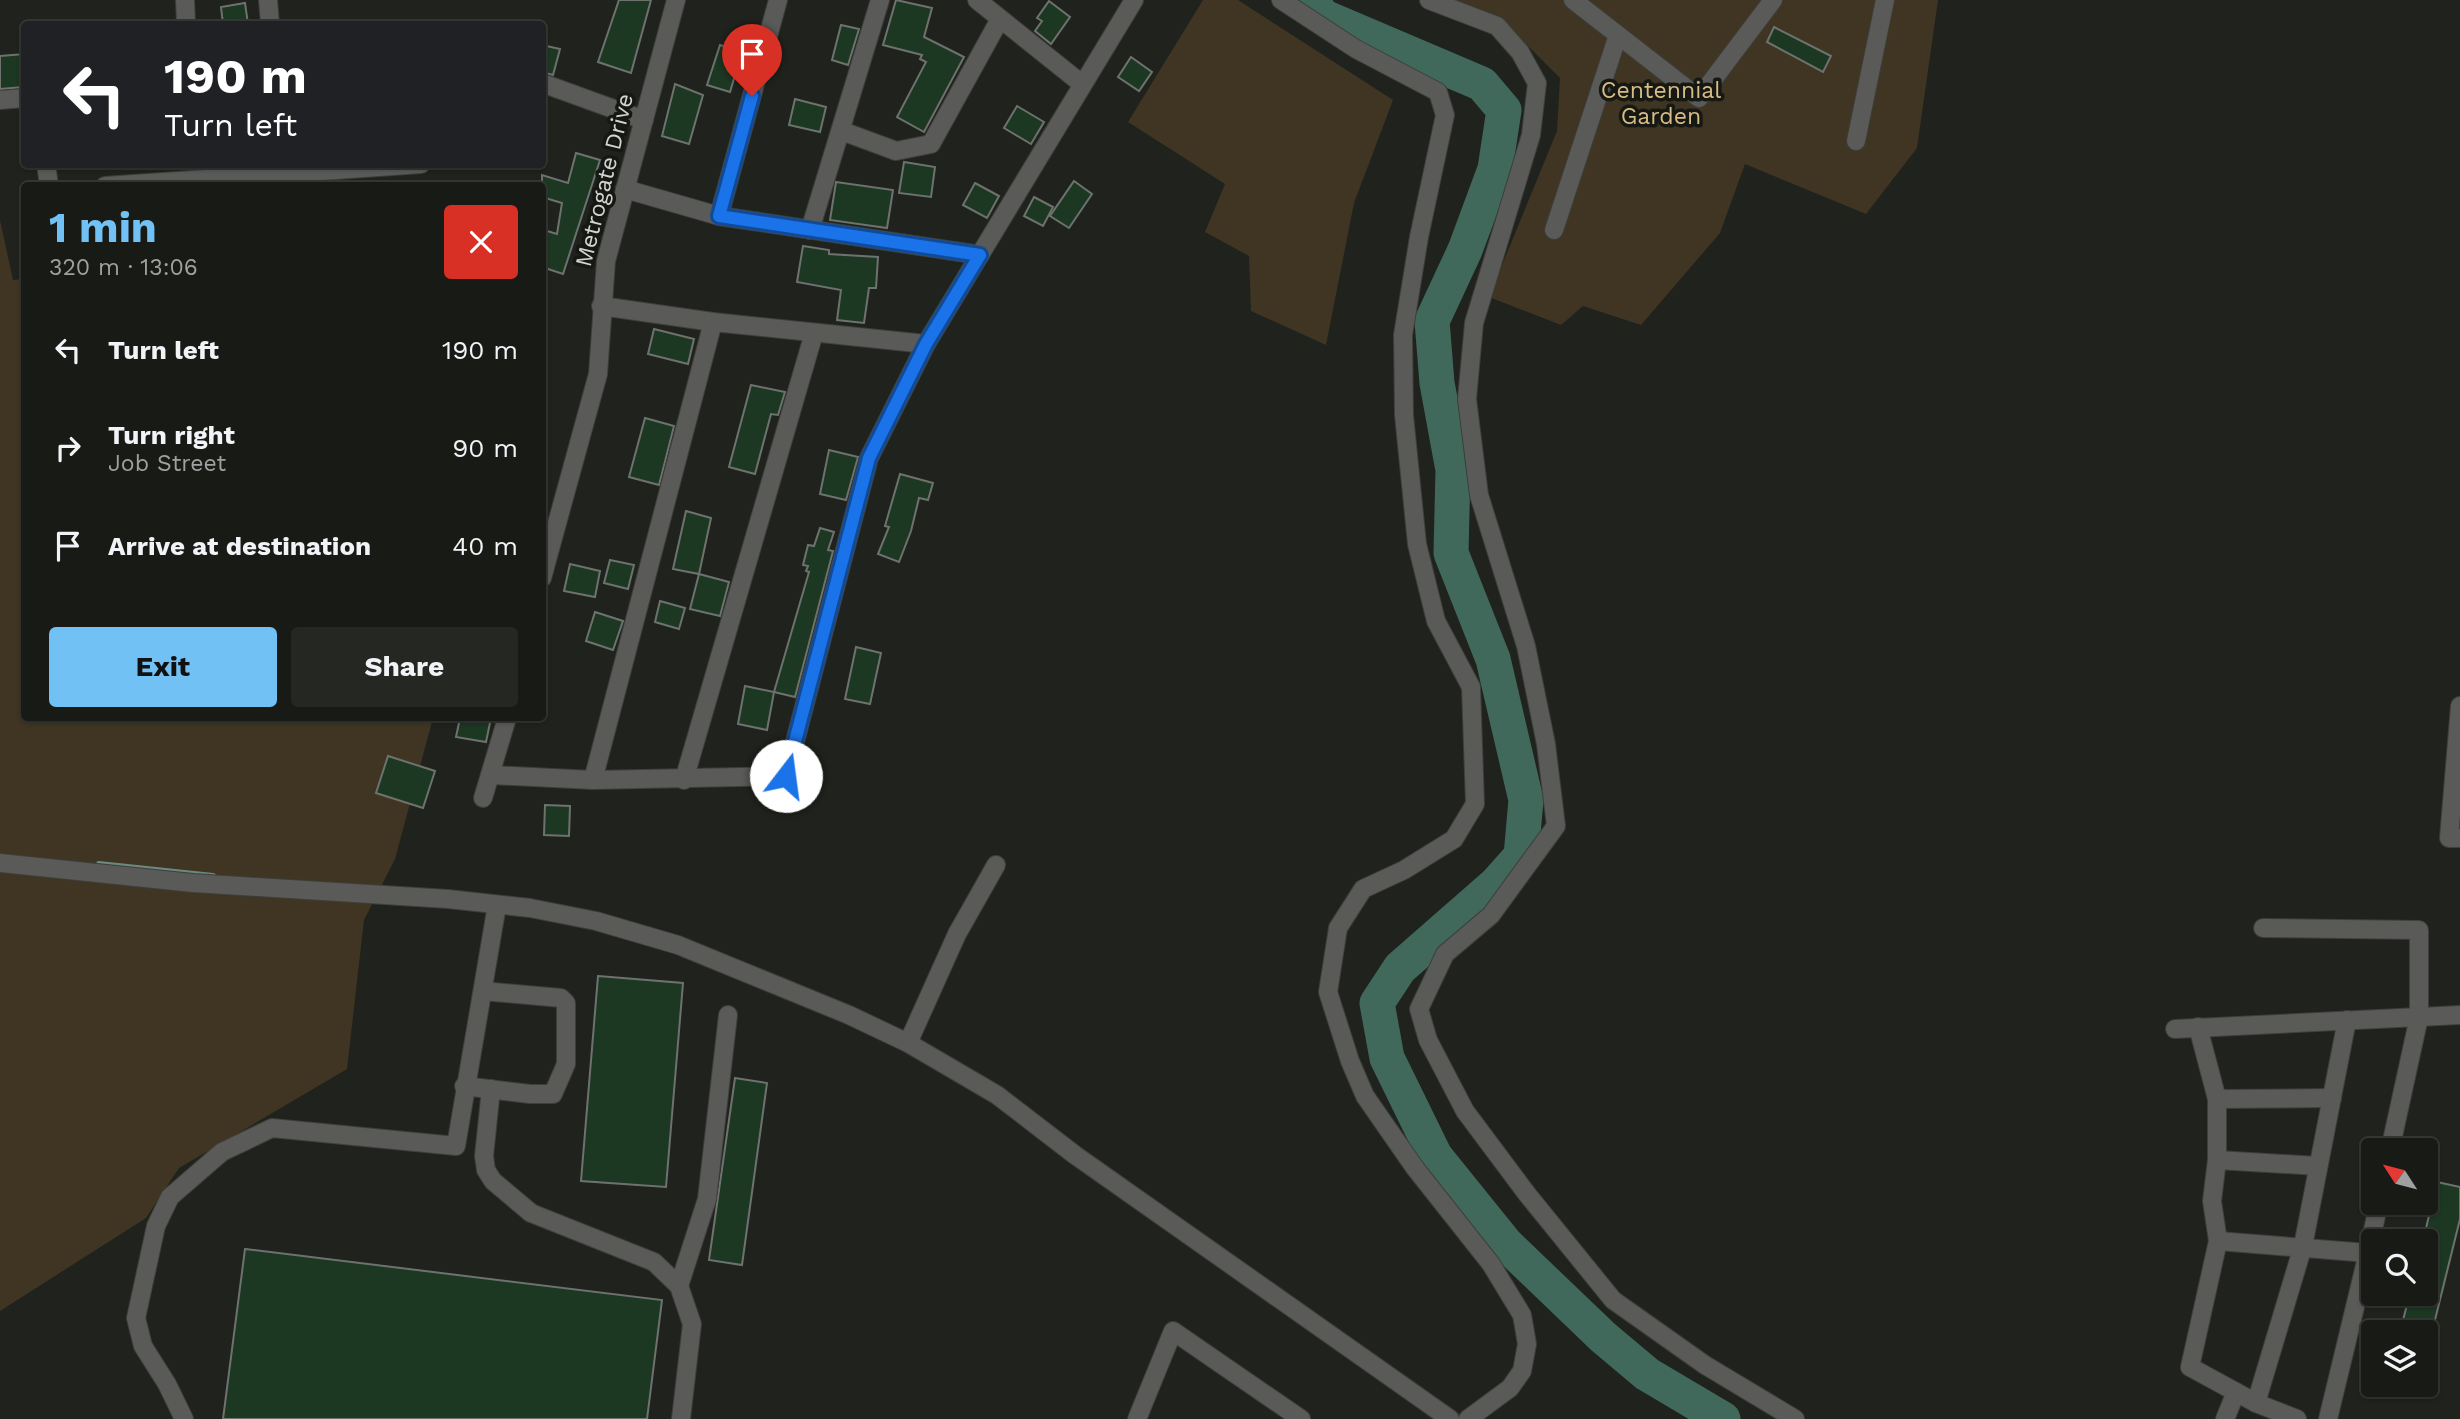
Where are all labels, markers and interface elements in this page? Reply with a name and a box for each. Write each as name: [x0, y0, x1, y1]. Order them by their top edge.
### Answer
pin: [722, 24, 782, 96]
icon: arrive: [733, 35, 771, 73]
text: 190 m: [164, 47, 307, 105]
icon: left: [49, 49, 140, 140]
park label: Centennial Garden: [1601, 77, 1721, 130]
street label: Metrogate Drive: [570, 91, 639, 270]
text: Turn left: [164, 106, 297, 144]
text: 1 min: [49, 203, 157, 252]
button: close: [444, 205, 518, 279]
text: 320 m · 13:06: [49, 254, 198, 281]
icon: left: [49, 331, 87, 369]
text: Turn left: [108, 335, 219, 365]
text: 190 m: [442, 335, 518, 365]
text: Turn right: [108, 420, 235, 450]
icon: right: [49, 429, 87, 467]
text: 90 m: [452, 433, 518, 463]
text: Job Street: [108, 450, 226, 477]
icon: arrive: [49, 527, 87, 565]
text: Arrive at destination: [108, 531, 371, 561]
text: 40 m: [452, 531, 518, 561]
button: Exit: [49, 627, 277, 707]
button: Share: [291, 627, 518, 707]
position arrow: [749, 739, 823, 813]
north arrow: [2361, 1138, 2438, 1214]
map controls: [2361, 1138, 2438, 1397]
button: search: [2361, 1229, 2438, 1306]
button: layers: [2361, 1320, 2438, 1397]

